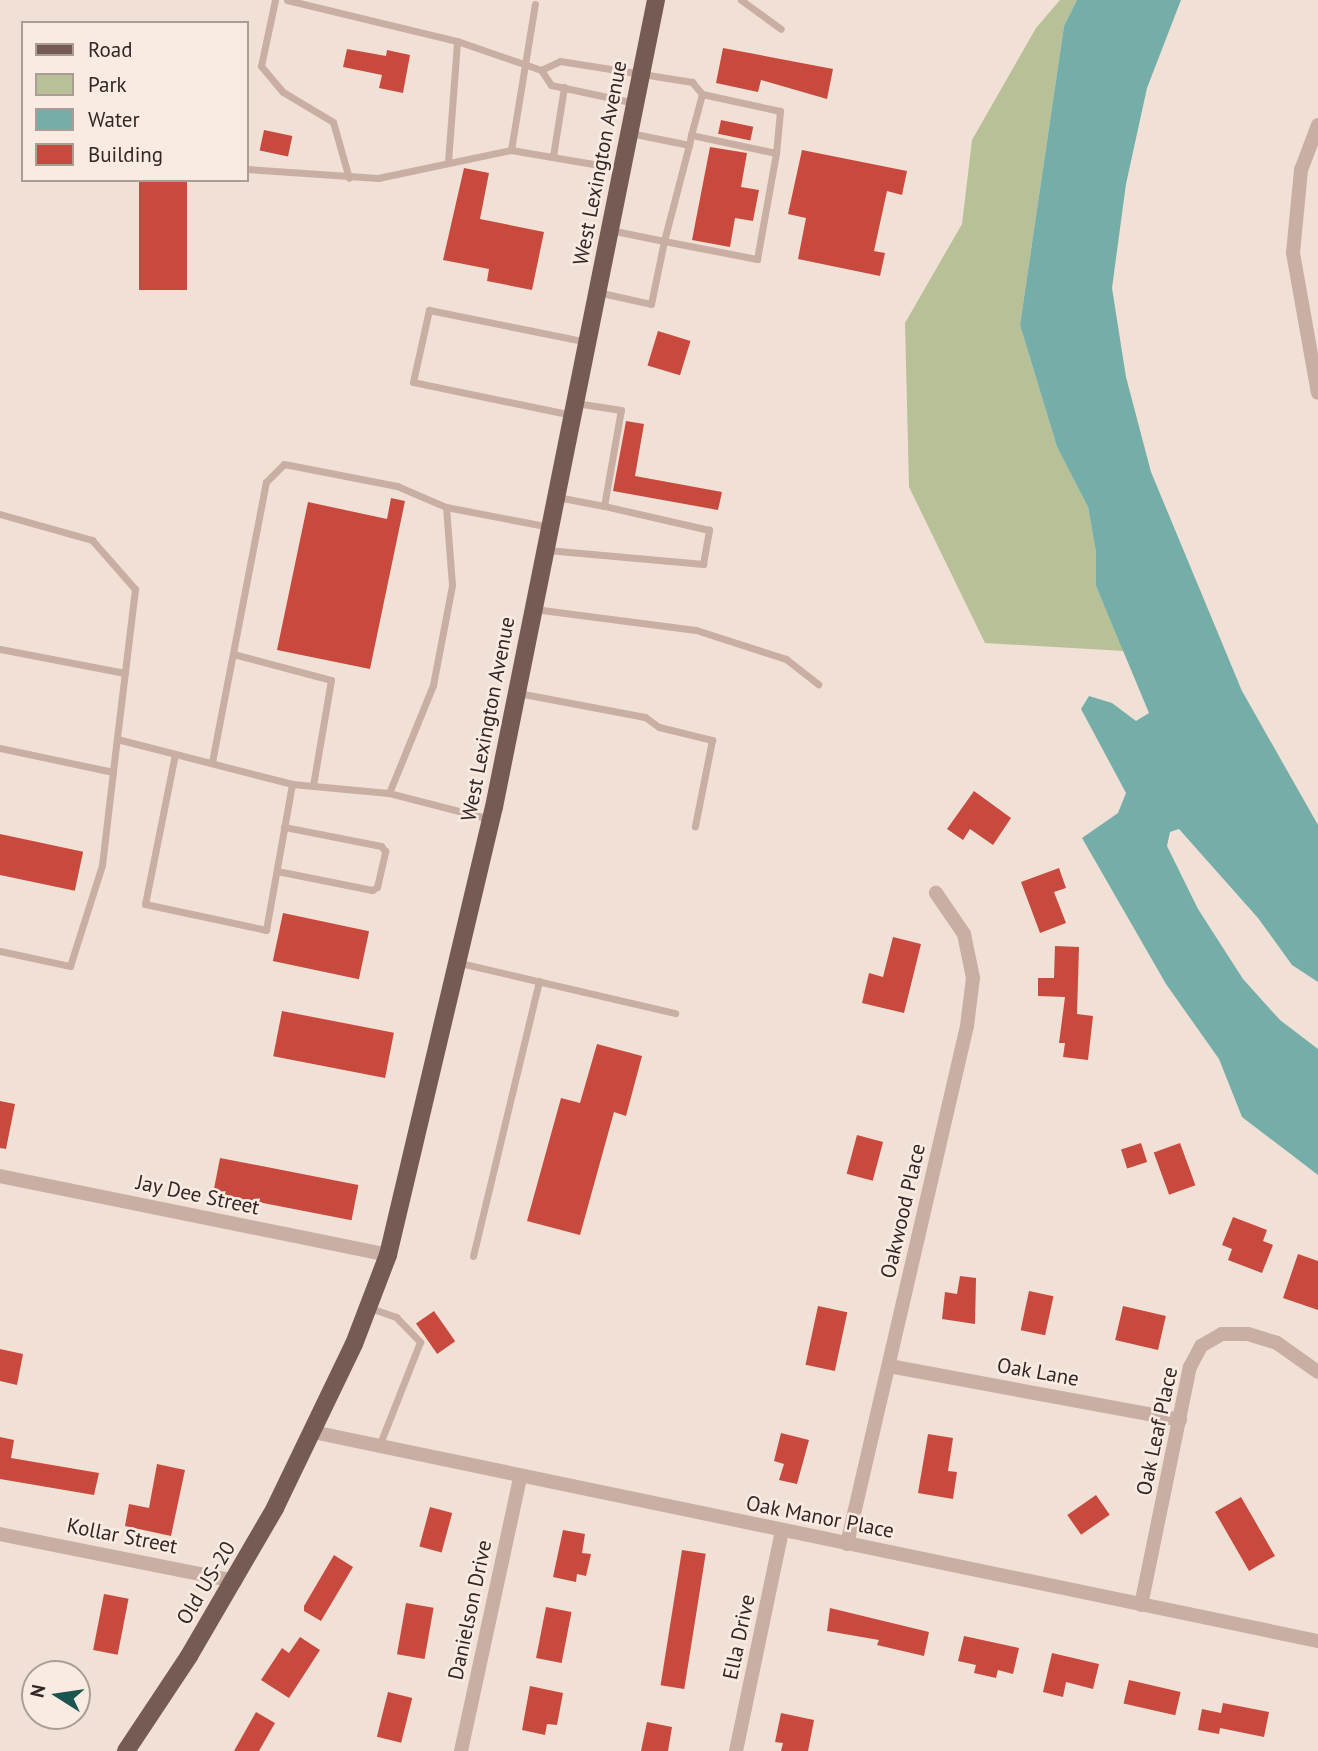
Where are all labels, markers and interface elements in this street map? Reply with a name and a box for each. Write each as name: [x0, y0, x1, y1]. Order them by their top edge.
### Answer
legend: [21, 21, 248, 182]
text: Road: [88, 36, 132, 63]
street label: West Lexington Avenue: [568, 58, 632, 268]
text: Park: [88, 71, 127, 98]
text: Water: [88, 106, 140, 133]
text: Building: [88, 141, 163, 168]
street label: West Lexington Avenue: [456, 614, 520, 824]
street label: Oakwood Place: [875, 1141, 931, 1281]
street label: Jay Dee Street: [134, 1170, 262, 1220]
street label: Oak Lane: [995, 1352, 1081, 1392]
street label: Oak Leaf Place: [1131, 1364, 1183, 1498]
street label: Oak Manor Place: [744, 1490, 896, 1544]
street label: Kollar Street: [65, 1513, 179, 1559]
street label: Old US-20: [171, 1537, 241, 1629]
street label: Danielson Drive: [443, 1538, 497, 1682]
street label: Ella Drive: [718, 1592, 760, 1682]
north arrow: [21, 1660, 91, 1730]
text: N: [24, 1682, 50, 1700]

